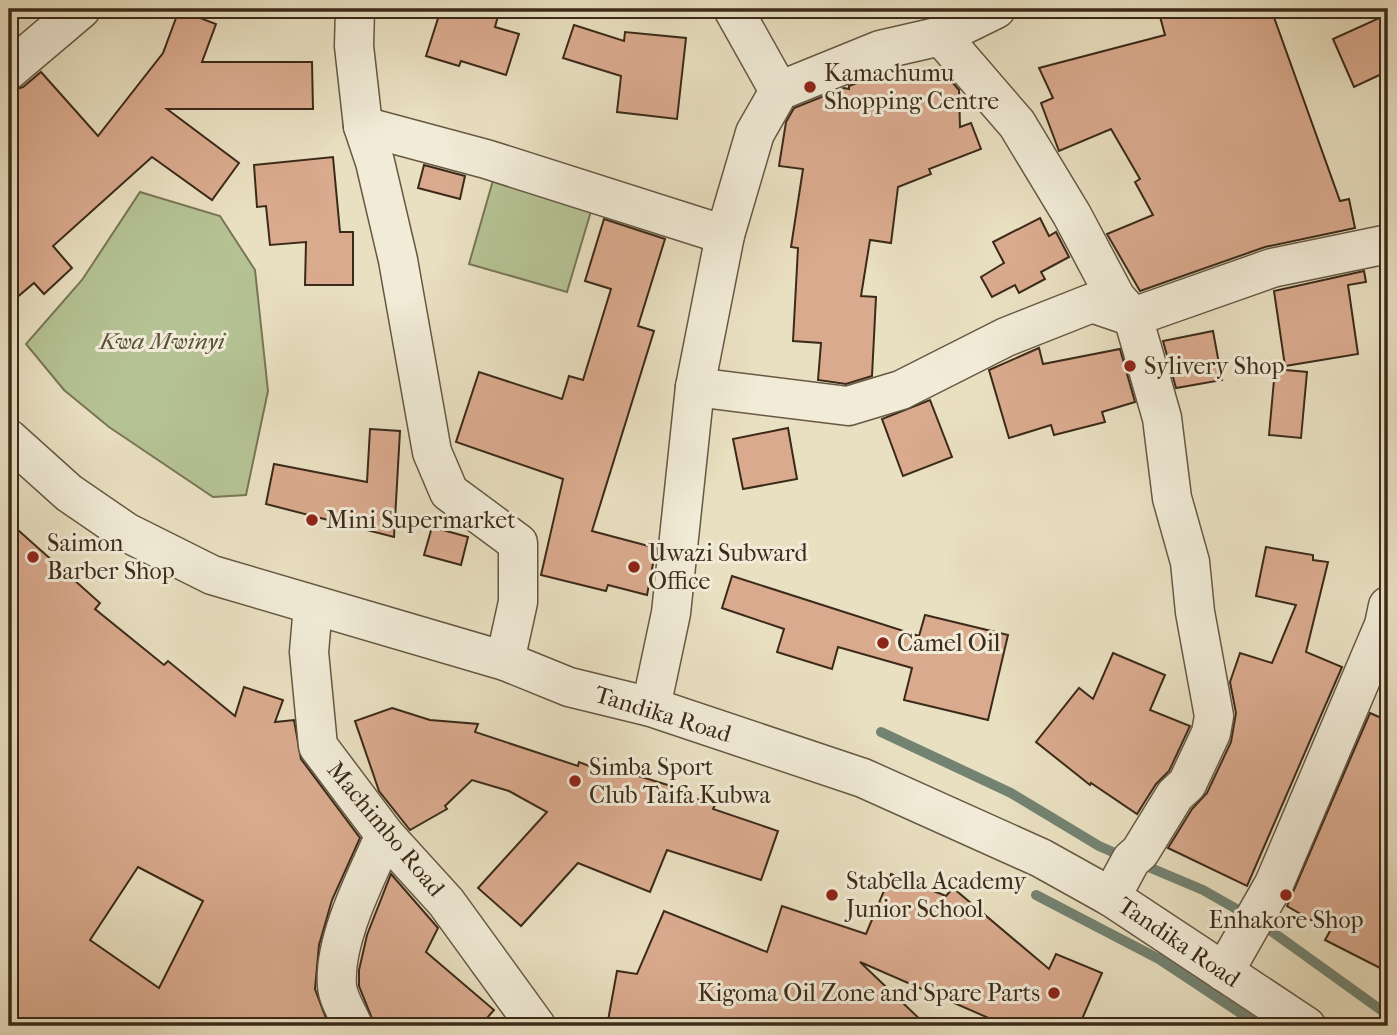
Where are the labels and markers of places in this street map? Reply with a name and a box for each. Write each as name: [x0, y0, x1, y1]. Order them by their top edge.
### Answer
place label: Kamachumu Shopping Centre: [824, 59, 999, 115]
marker: Kamachumu Shopping Centre: [802, 79, 818, 95]
place label: Sylivery Shop: [1144, 352, 1284, 380]
marker: Sylivery Shop: [1122, 358, 1138, 374]
place label: Mini Supermarket: [326, 506, 516, 534]
marker: Mini Supermarket: [304, 512, 320, 528]
place label: Saimon Barber Shop: [47, 529, 175, 585]
place label: Uwazi Subward Office: [648, 539, 808, 595]
marker: Saimon Barber Shop: [25, 549, 41, 565]
marker: Uwazi Subward Office: [626, 559, 642, 575]
place label: Camel Oil: [897, 629, 1001, 657]
marker: Camel Oil: [875, 635, 891, 651]
place label: Simba Sport Club Taifa Kubwa: [589, 753, 771, 809]
marker: Simba Sport Club Taifa Kubwa: [567, 773, 583, 789]
place label: Stabella Academy Junior School: [844, 867, 1027, 923]
marker: Stabella Academy Junior School: [824, 887, 840, 903]
marker: Enhakore Shop: [1278, 887, 1294, 903]
place label: Enhakore Shop: [1208, 906, 1364, 934]
place label: Kigoma Oil Zone and Spare Parts: [698, 979, 1040, 1007]
marker: Kigoma Oil Zone and Spare Parts: [1046, 985, 1062, 1001]

